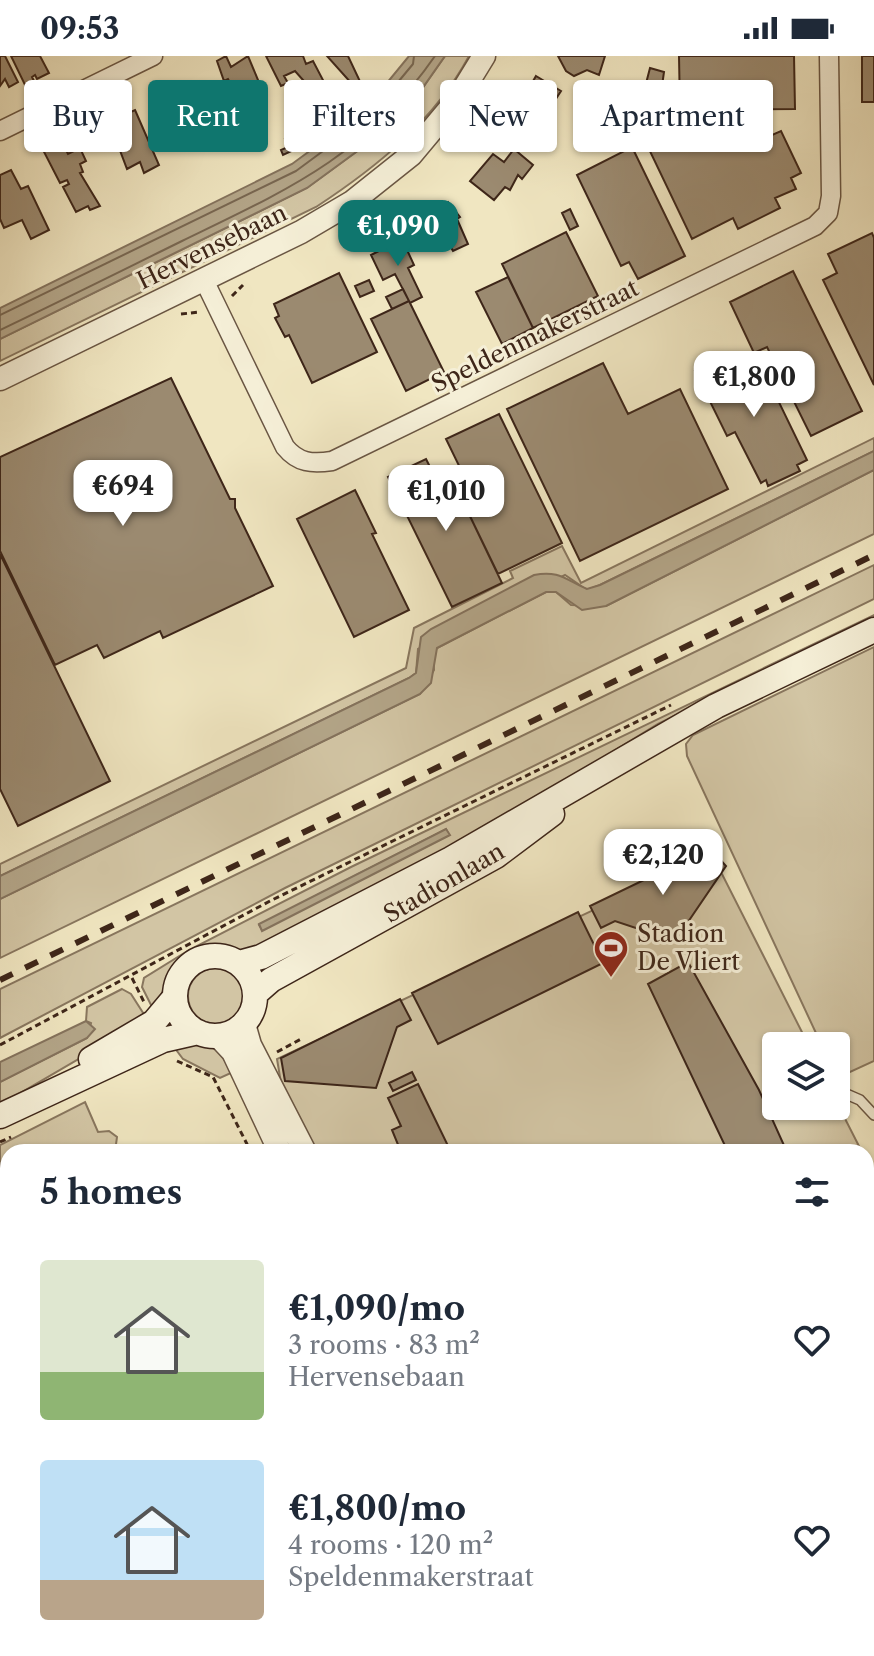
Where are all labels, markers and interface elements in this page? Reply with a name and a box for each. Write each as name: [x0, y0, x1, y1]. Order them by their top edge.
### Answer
text: 09:53: [40, 10, 119, 47]
chip: Buy: [24, 80, 132, 152]
chip: Rent: [148, 80, 268, 152]
chip: Filters: [284, 80, 424, 152]
chip: New: [440, 80, 557, 152]
chip: Apartment: [573, 80, 773, 152]
street label: Hervensebaan: [132, 198, 291, 295]
pin: €1,090: [333, 200, 463, 268]
text: €1,090: [356, 210, 440, 242]
street label: Speldenmakerstraat: [426, 273, 644, 398]
pin: €1,800: [689, 351, 819, 419]
text: €1,800: [712, 361, 796, 393]
pin: €694: [76, 460, 170, 528]
pin: €1,010: [381, 465, 511, 533]
text: €694: [92, 470, 155, 502]
text: €1,010: [406, 475, 486, 507]
pin: €2,120: [598, 829, 728, 897]
street label: Stadionlaan: [378, 836, 509, 929]
text: €2,120: [622, 839, 704, 871]
place label: Stadion De Vliert: [637, 919, 740, 976]
sports icon: Stadion De Vliert: [592, 929, 630, 979]
map controls: [762, 1032, 850, 1120]
button: layers: [762, 1032, 850, 1120]
icon: filters: [790, 1170, 834, 1214]
text: 5 homes: [40, 1171, 182, 1213]
text: €1,090/mo: [288, 1287, 465, 1329]
icon: home: [104, 1292, 200, 1388]
icon: heart: [790, 1318, 834, 1362]
text: 3 rooms · 83 m²: [288, 1329, 480, 1361]
text: Hervensebaan: [288, 1361, 465, 1393]
text: €1,800/mo: [288, 1487, 466, 1529]
icon: home: [104, 1492, 200, 1588]
icon: heart: [790, 1518, 834, 1562]
text: 4 rooms · 120 m²: [288, 1529, 493, 1561]
text: Speldenmakerstraat: [288, 1561, 534, 1593]

